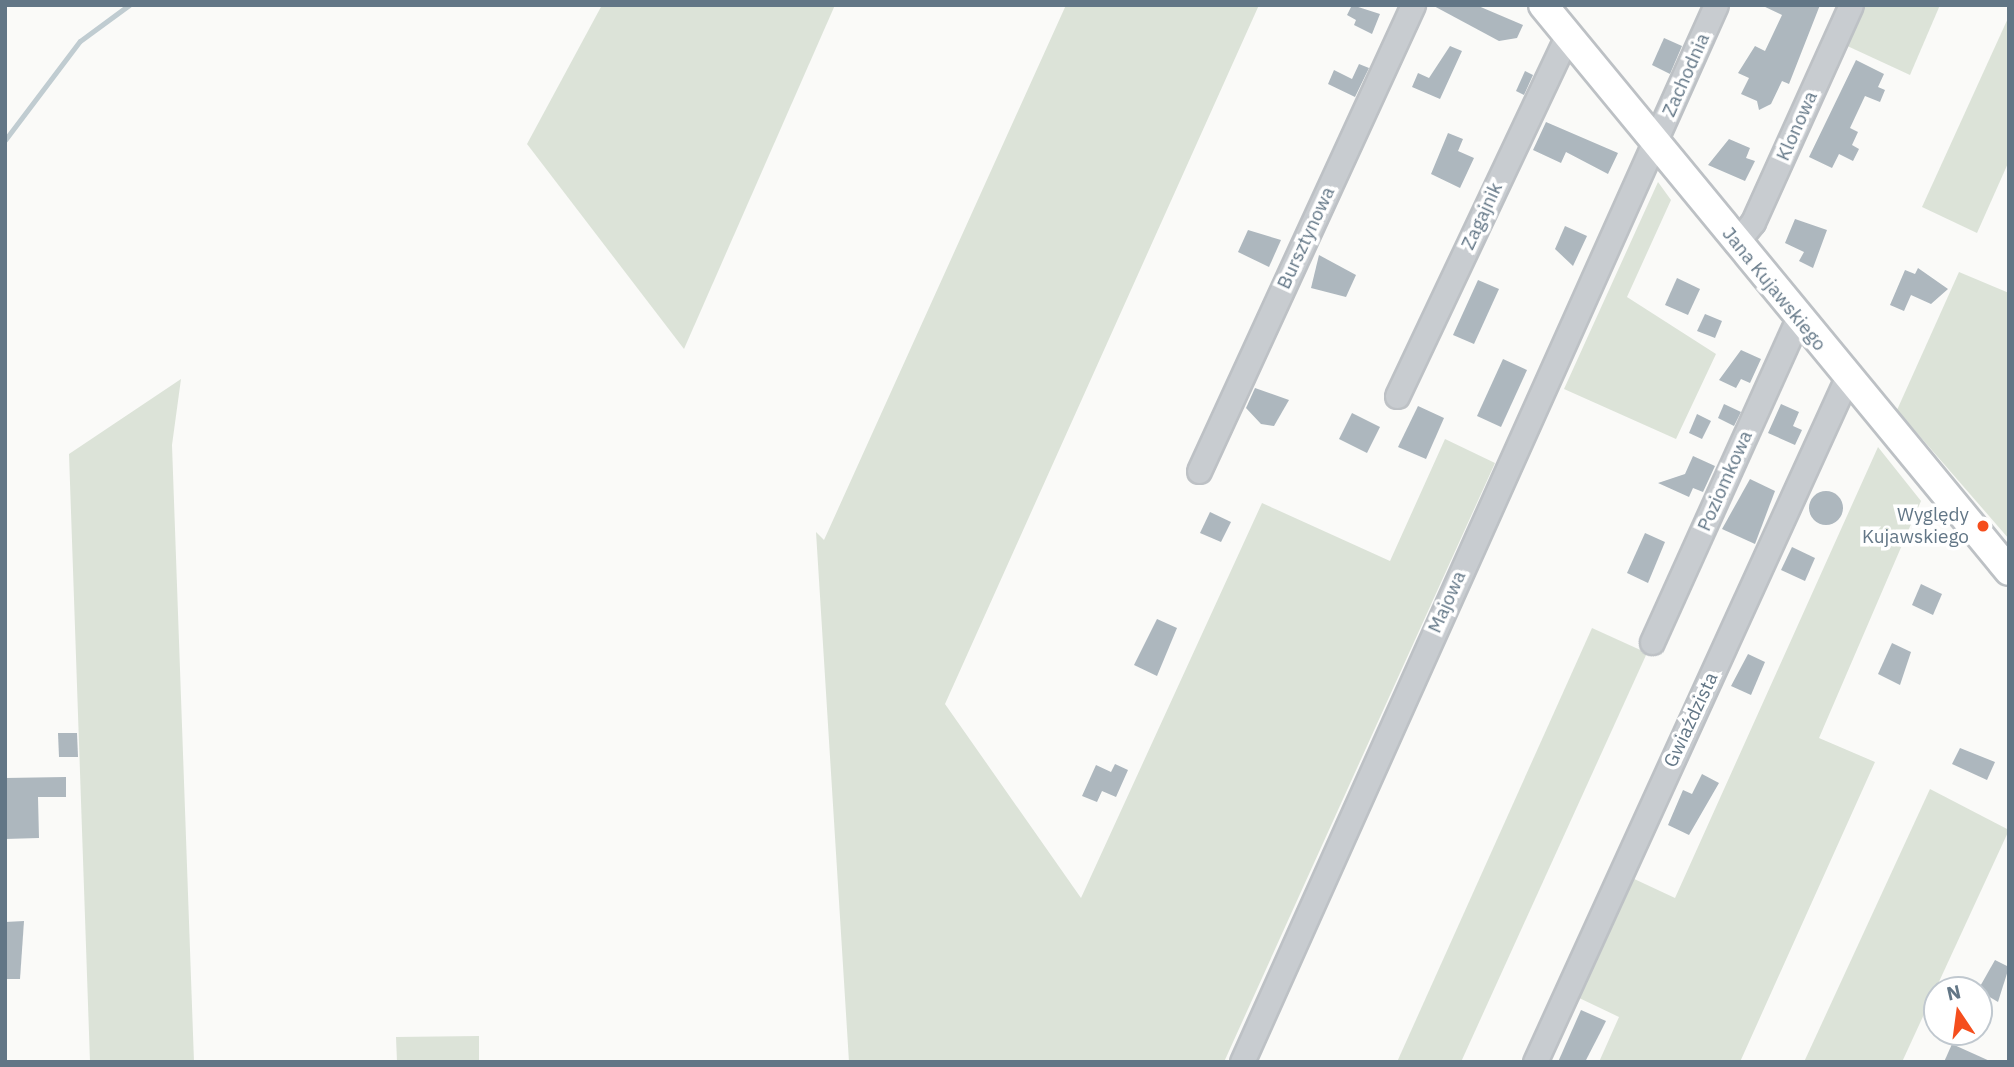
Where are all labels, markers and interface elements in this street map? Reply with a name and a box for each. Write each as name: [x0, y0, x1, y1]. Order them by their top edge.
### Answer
street label: Zachodnia: [1658, 30, 1714, 120]
street label: Klonowa: [1772, 88, 1822, 164]
street label: Zagajnik: [1457, 179, 1507, 253]
street label: Bursztynowa: [1272, 183, 1340, 293]
street label: Jana Kujawskiego: [1717, 223, 1831, 355]
street label: Poziomkowa: [1693, 427, 1757, 535]
place label: Wyględy Kujawskiego: [1862, 504, 1969, 548]
marker: Wyględy Kujawskiego: [1975, 518, 1991, 534]
street label: Majowa: [1423, 567, 1471, 637]
street label: Gwiaździsta: [1659, 669, 1723, 771]
north arrow: [1923, 976, 1993, 1046]
text: N: [1944, 979, 1963, 1006]

